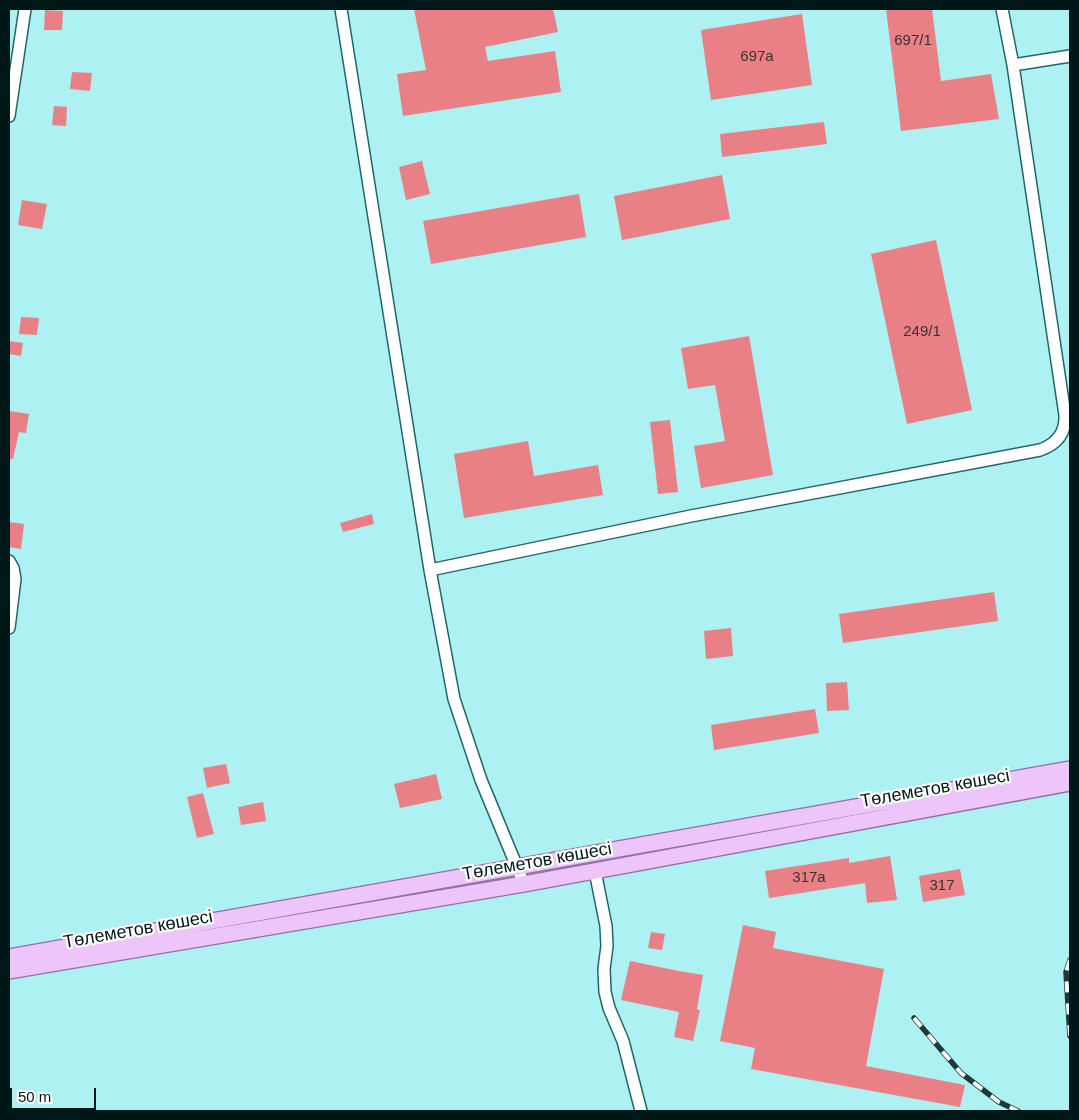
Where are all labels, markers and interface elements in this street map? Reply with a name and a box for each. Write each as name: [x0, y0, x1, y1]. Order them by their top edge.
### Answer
house number: 697/1: [894, 32, 932, 50]
house number: 697а: [740, 48, 774, 66]
house number: 249/1: [903, 323, 941, 341]
street label: Төлеметов көшесі: [859, 765, 1011, 813]
street label: Төлеметов көшесі: [461, 838, 613, 886]
house number: 317а: [792, 869, 826, 887]
house number: 317: [929, 877, 955, 895]
street label: Төлеметов көшесі: [62, 906, 214, 954]
scale bar: [12, 1078, 99, 1110]
text: 50 m: [18, 1088, 51, 1105]

